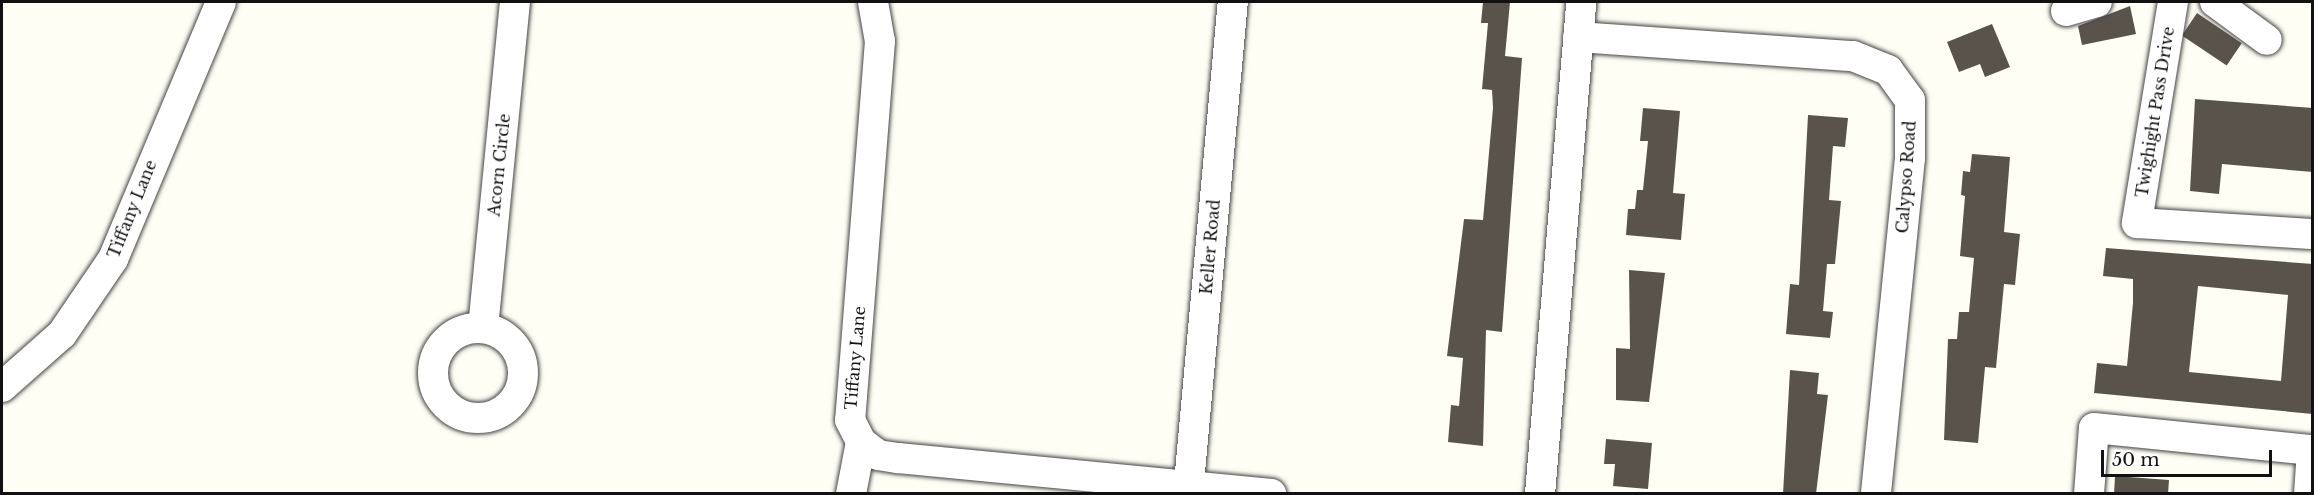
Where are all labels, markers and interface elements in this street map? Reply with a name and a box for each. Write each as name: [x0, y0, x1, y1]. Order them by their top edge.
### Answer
street label: Twighight Pass Drive: [2132, 25, 2178, 199]
street label: Acorn Circle: [484, 113, 514, 217]
street label: Calypso Road: [1892, 120, 1920, 234]
street label: Tiffany Lane: [104, 157, 160, 261]
street label: Keller Road: [1196, 199, 1224, 295]
street label: Tiffany Lane: [841, 305, 869, 411]
scale bar: [2104, 438, 2275, 476]
text: 50 m: [2112, 449, 2160, 471]

